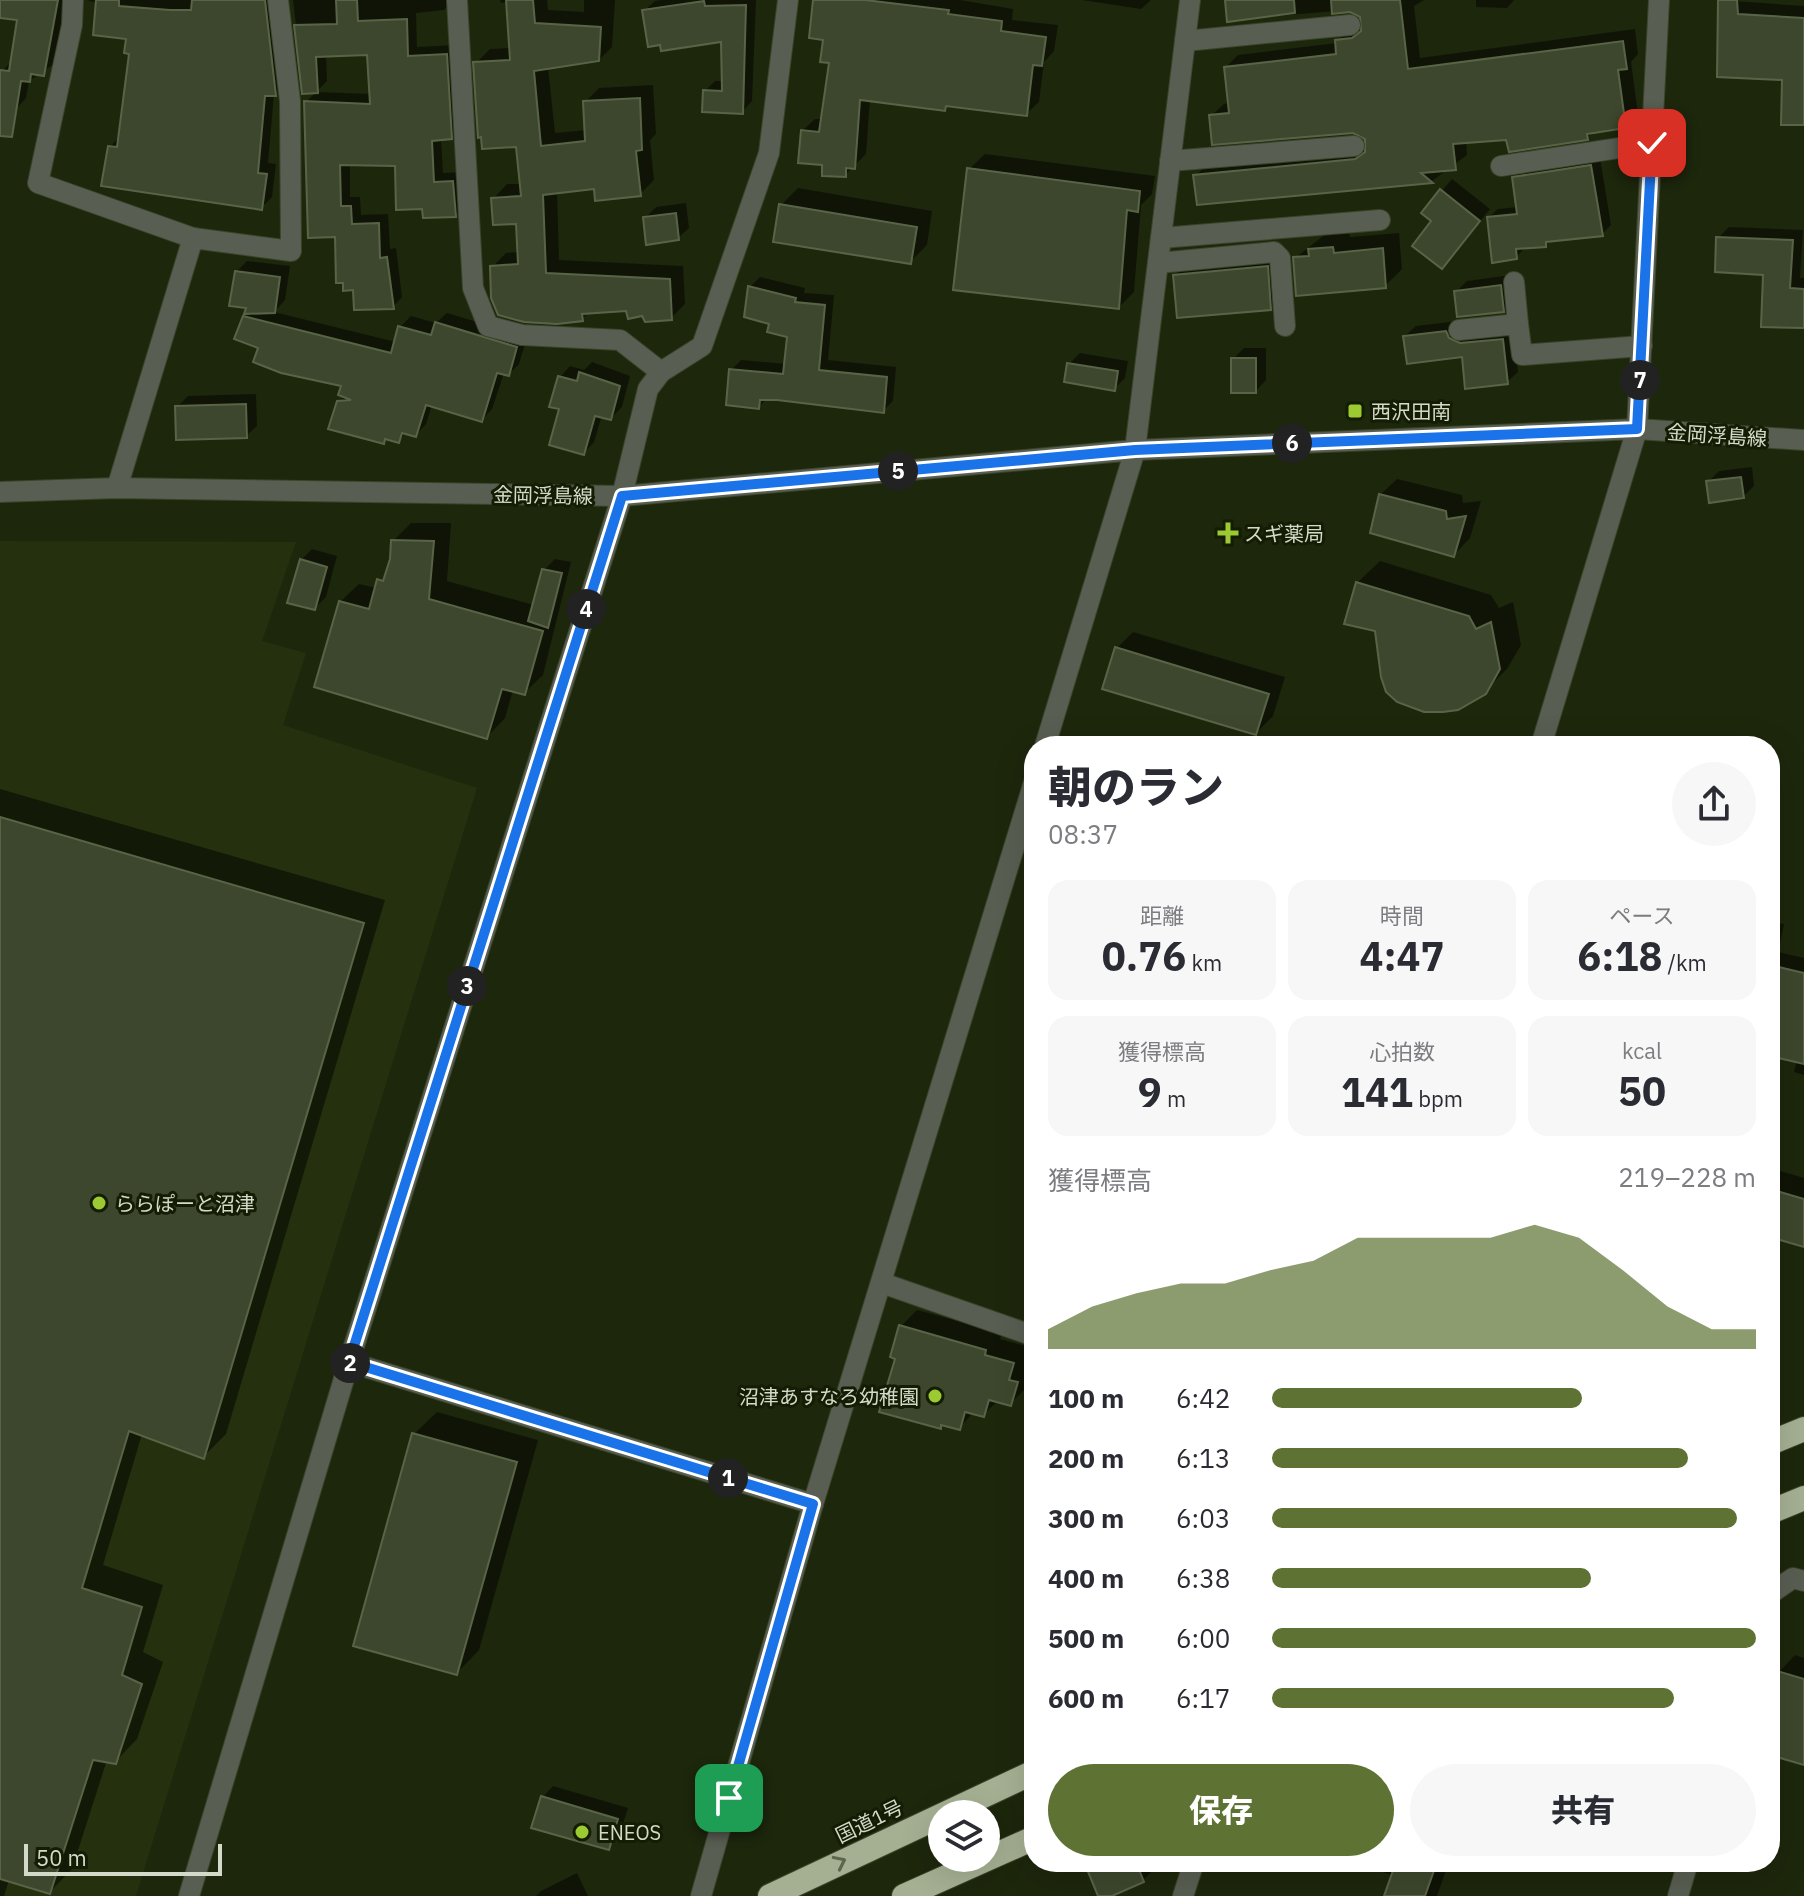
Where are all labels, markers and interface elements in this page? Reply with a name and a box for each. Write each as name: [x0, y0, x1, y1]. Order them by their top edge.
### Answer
pin: [1618, 109, 1686, 177]
icon: check: [1630, 121, 1674, 165]
pin: 7: [1620, 360, 1660, 400]
text: 7: [1633, 365, 1647, 394]
place label: 西沢田南: [1371, 398, 1451, 425]
marker: 西沢田南: [1346, 402, 1364, 420]
street label: 金岡浮島線: [1666, 418, 1768, 452]
pin: 6: [1272, 423, 1312, 463]
text: 6: [1285, 428, 1299, 457]
pin: 5: [878, 451, 918, 491]
text: 5: [891, 456, 905, 485]
street label: 金岡浮島線: [493, 481, 593, 509]
place label: スギ薬局: [1244, 520, 1324, 547]
marker: スギ薬局: [1219, 524, 1237, 542]
pin: 4: [566, 589, 606, 629]
text: 4: [579, 594, 593, 623]
text: 朝のラン: [1048, 758, 1224, 815]
button: share: [1672, 762, 1756, 846]
text: 08:37: [1048, 817, 1118, 851]
text: 距離: [1140, 901, 1184, 930]
text: 時間: [1380, 901, 1424, 930]
text: ペース: [1610, 901, 1674, 930]
text: 0.76: [1102, 930, 1186, 982]
text: 4:47: [1359, 930, 1445, 982]
text: 6:18: [1577, 930, 1662, 982]
text: km: [1186, 948, 1222, 977]
text: /km: [1662, 948, 1707, 977]
pin: 3: [447, 966, 487, 1006]
text: 3: [460, 971, 474, 1000]
text: kcal: [1622, 1036, 1662, 1065]
text: 獲得標高: [1118, 1037, 1206, 1066]
text: 心拍数: [1369, 1037, 1435, 1066]
text: 50: [1618, 1065, 1666, 1117]
text: 9: [1138, 1066, 1162, 1118]
text: 141: [1341, 1066, 1413, 1118]
text: m: [1162, 1084, 1186, 1113]
text: bpm: [1413, 1084, 1463, 1113]
text: 219–228 m: [1618, 1160, 1756, 1194]
text: 獲得標高: [1048, 1163, 1152, 1197]
place label: ららぽーと沼津: [115, 1190, 255, 1217]
marker: ららぽーと沼津: [90, 1194, 108, 1212]
pin: 2: [330, 1343, 370, 1383]
text: 2: [343, 1348, 357, 1377]
text: 100 m: [1048, 1381, 1124, 1415]
text: 6:42: [1176, 1381, 1230, 1415]
place label: 沼津あすなろ幼稚園: [739, 1383, 919, 1410]
marker: 沼津あすなろ幼稚園: [926, 1387, 944, 1405]
text: 200 m: [1048, 1441, 1124, 1475]
text: 6:13: [1176, 1441, 1230, 1475]
pin: 1: [708, 1458, 748, 1498]
text: 1: [721, 1463, 735, 1492]
text: 300 m: [1048, 1501, 1124, 1535]
text: 6:03: [1176, 1501, 1230, 1535]
text: 400 m: [1048, 1561, 1124, 1595]
text: 6:38: [1176, 1561, 1230, 1595]
text: 500 m: [1048, 1621, 1124, 1655]
text: 6:00: [1176, 1621, 1230, 1655]
text: 600 m: [1048, 1681, 1124, 1715]
text: 6:17: [1176, 1681, 1230, 1715]
pin: [695, 1764, 763, 1832]
button: 保存: [1048, 1764, 1394, 1856]
button: 共有: [1410, 1764, 1756, 1856]
icon: arrive: [707, 1776, 751, 1820]
street label: 国道1号: [831, 1793, 907, 1849]
map controls: [928, 1800, 1000, 1872]
button: layers: [928, 1800, 1000, 1872]
place label: ENEOS: [598, 1819, 661, 1846]
marker: ENEOS: [573, 1823, 591, 1841]
scale bar: [24, 1840, 222, 1876]
text: 50 m: [36, 1843, 87, 1872]
one-way arrow: [831, 1856, 846, 1872]

